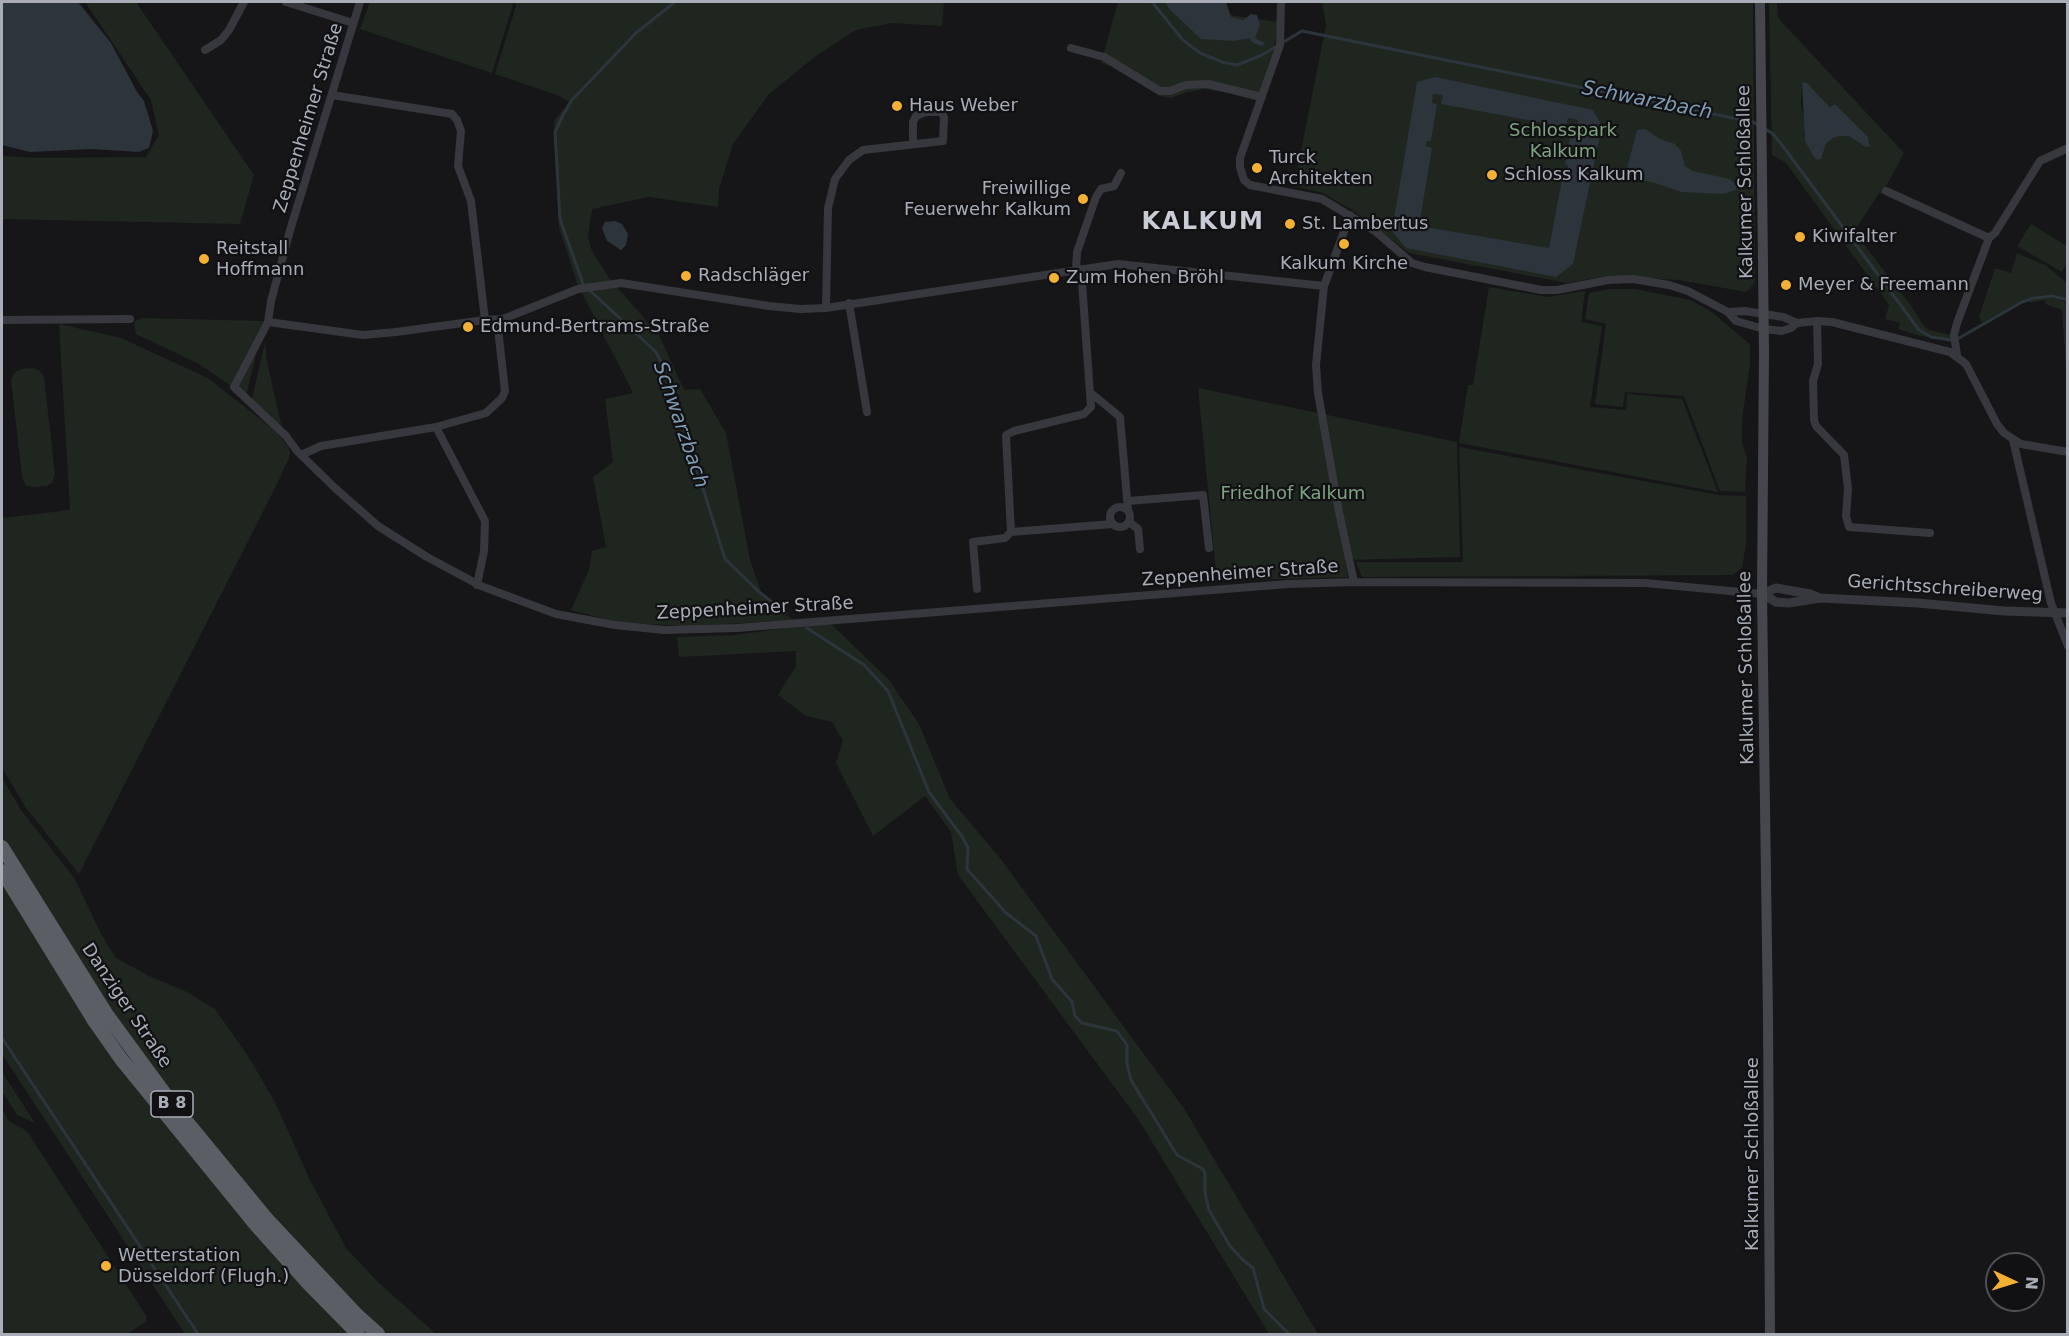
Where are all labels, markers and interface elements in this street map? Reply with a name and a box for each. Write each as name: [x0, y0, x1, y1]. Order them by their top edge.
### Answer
street label: Zeppenheimer Straße: [270, 21, 348, 215]
water label: Schwarzbach: [1580, 77, 1714, 125]
street label: Kalkumer Schloßallee: [1734, 85, 1758, 279]
place label: Haus Weber: [909, 95, 1018, 117]
marker: Haus Weber: [890, 99, 904, 113]
park label: Schlosspark Kalkum: [1509, 120, 1617, 162]
place label: Turck Architekten: [1269, 147, 1373, 190]
marker: Turck Architekten: [1250, 161, 1264, 175]
place label: Schloss Kalkum: [1504, 164, 1644, 186]
marker: Schloss Kalkum: [1485, 168, 1499, 182]
place label: Freiwillige Feuerwehr Kalkum: [904, 178, 1071, 220]
marker: Freiwillige Feuerwehr Kalkum: [1076, 192, 1090, 206]
district label: KALKUM: [1141, 209, 1265, 237]
place label: St. Lambertus: [1302, 213, 1428, 235]
marker: St. Lambertus: [1283, 217, 1297, 231]
place label: Kiwifalter: [1812, 226, 1896, 248]
marker: Kiwifalter: [1793, 230, 1807, 244]
marker: Kalkum Kirche: [1337, 237, 1351, 251]
place label: Reitstall Hoffmann: [216, 238, 304, 280]
marker: Reitstall Hoffmann: [197, 252, 211, 266]
place label: Kalkum Kirche: [1280, 253, 1408, 275]
place label: Radschläger: [698, 265, 809, 287]
place label: Zum Hohen Bröhl: [1066, 267, 1224, 289]
marker: Radschläger: [679, 269, 693, 283]
marker: Zum Hohen Bröhl: [1047, 271, 1061, 285]
place label: Meyer & Freemann: [1798, 274, 1969, 296]
marker: Meyer & Freemann: [1779, 278, 1793, 292]
place label: Edmund-Bertrams-Straße: [480, 316, 709, 338]
marker: Edmund-Bertrams-Straße: [461, 320, 475, 334]
water label: Schwarzbach: [647, 359, 713, 491]
park label: Friedhof Kalkum: [1221, 483, 1365, 505]
street label: Zeppenheimer Straße: [1141, 556, 1339, 592]
street label: Kalkumer Schloßallee: [1735, 571, 1759, 765]
street label: Gerichtsschreiberweg: [1846, 571, 2044, 607]
street label: Zeppenheimer Straße: [656, 593, 854, 625]
street label: Danziger Straße: [76, 940, 176, 1072]
street label: Kalkumer Schloßallee: [1742, 1057, 1764, 1251]
road number: B 8: [151, 1091, 193, 1117]
place label: Wetterstation Düsseldorf (Flugh.): [118, 1245, 289, 1288]
north arrow: [1985, 1252, 2045, 1312]
marker: Wetterstation Düsseldorf (Flugh.): [99, 1259, 113, 1273]
text: N: [2022, 1276, 2041, 1290]

